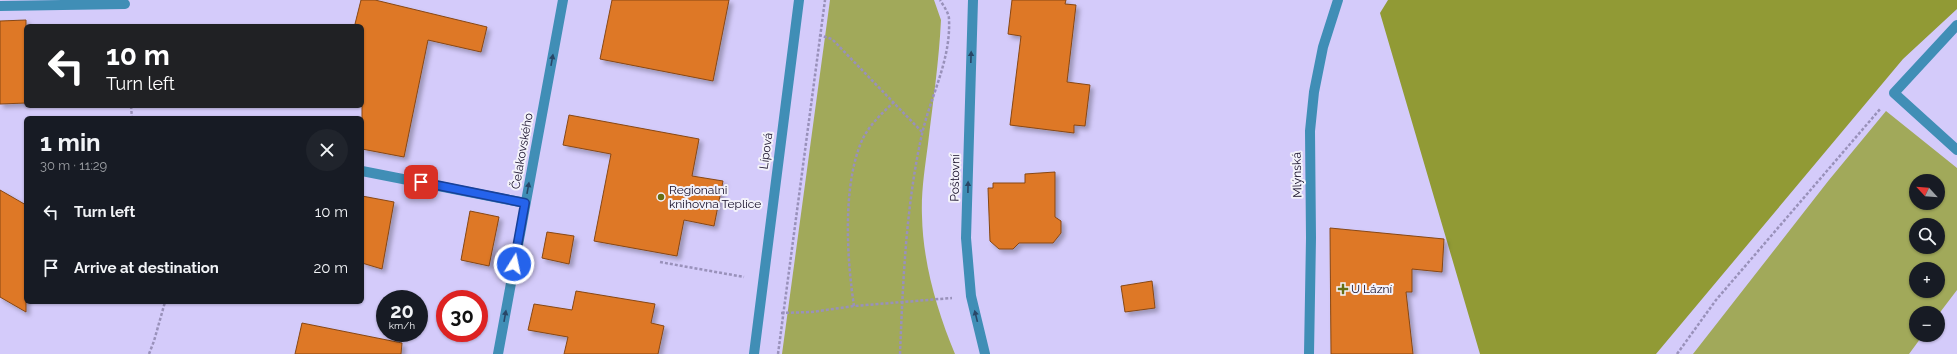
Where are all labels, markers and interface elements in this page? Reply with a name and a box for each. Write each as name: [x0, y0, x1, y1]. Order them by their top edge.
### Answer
text: 10 m: [106, 39, 170, 72]
icon: left: [40, 40, 92, 92]
one-way arrow: [968, 50, 974, 63]
one-way arrow: [549, 54, 555, 66]
text: Turn left: [106, 73, 175, 94]
street label: Čelakovského: [508, 112, 536, 190]
text: 1 min: [40, 128, 101, 157]
button: close: [306, 129, 348, 171]
street label: Lípová: [757, 132, 775, 170]
street label: Mlýnská: [1290, 152, 1304, 198]
street label: Poštovní: [948, 154, 962, 202]
text: 30 m · 11:29: [40, 158, 107, 173]
pin: [404, 165, 438, 199]
icon: arrive: [410, 171, 432, 193]
north arrow: [1909, 174, 1945, 210]
map controls: [1909, 174, 1945, 342]
one-way arrow: [964, 181, 971, 193]
one-way arrow: [526, 182, 532, 194]
place label: Regionalni knihovna Teplice: [669, 183, 761, 211]
marker: Regionalni knihovna Teplice: [656, 192, 666, 202]
icon: left: [40, 201, 62, 223]
text: Turn left: [74, 203, 135, 221]
text: 10 m: [315, 203, 348, 221]
button: search: [1909, 218, 1945, 254]
position arrow: [493, 243, 535, 285]
icon: arrive: [40, 257, 62, 279]
text: Arrive at destination: [74, 259, 219, 277]
text: 20 m: [313, 259, 348, 277]
button: +: [1909, 262, 1945, 298]
place label: U Lázní: [1351, 282, 1393, 296]
marker: U Lázní: [1338, 284, 1348, 294]
speed limit sign: 30: [436, 290, 488, 342]
text: 20: [390, 299, 414, 323]
button: −: [1909, 306, 1945, 342]
one-way arrow: [502, 310, 508, 322]
one-way arrow: [973, 310, 979, 322]
text: km/h: [389, 320, 415, 331]

